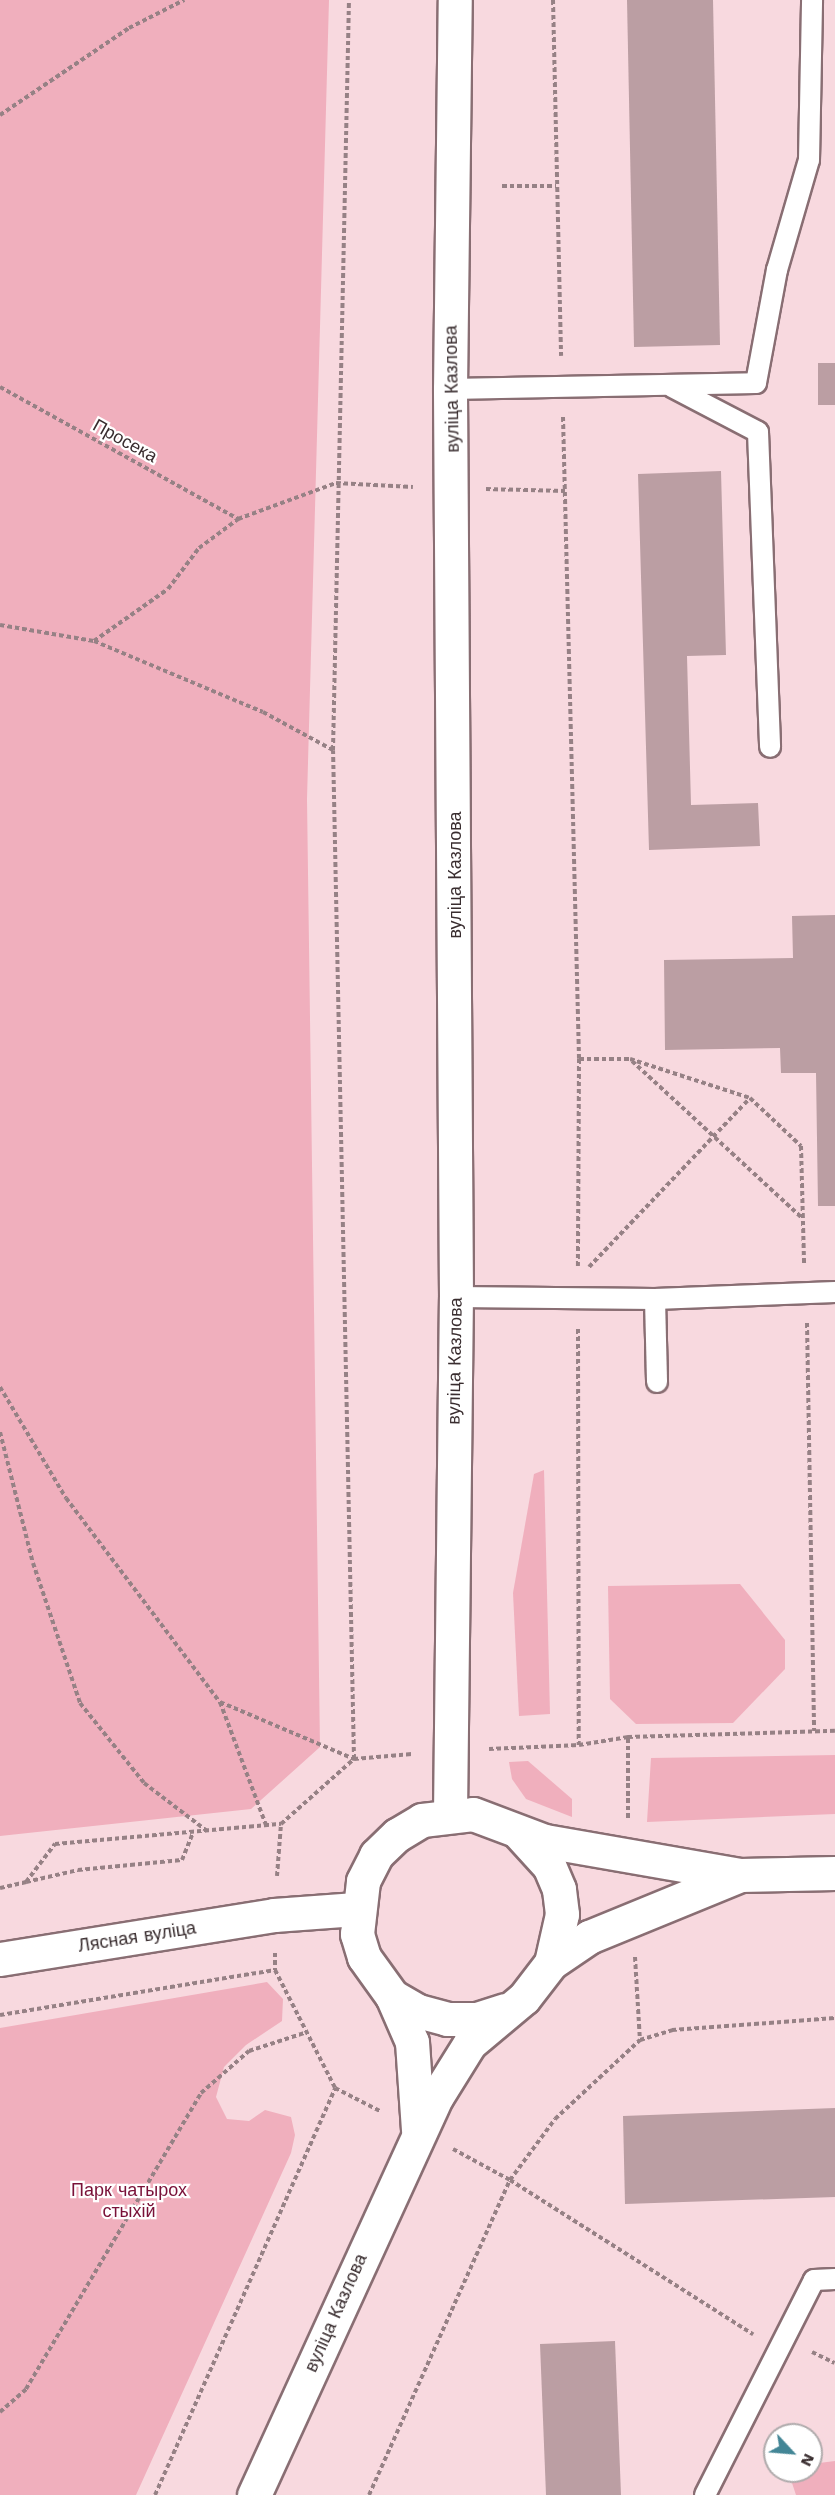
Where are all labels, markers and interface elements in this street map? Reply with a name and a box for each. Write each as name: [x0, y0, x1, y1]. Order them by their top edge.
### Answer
street label: вуліца Казлова: [440, 325, 464, 453]
street label: Просека: [89, 415, 161, 467]
street label: вуліца Казлова: [444, 811, 466, 939]
street label: вуліца Казлова: [443, 1297, 467, 1425]
street label: Лясная вуліца: [77, 1917, 197, 1957]
park label: Парк чатырох стыхій: [71, 2180, 187, 2222]
street label: вуліца Казлова: [300, 2251, 372, 2375]
north arrow: [763, 2423, 823, 2483]
text: N: [797, 2451, 819, 2470]

